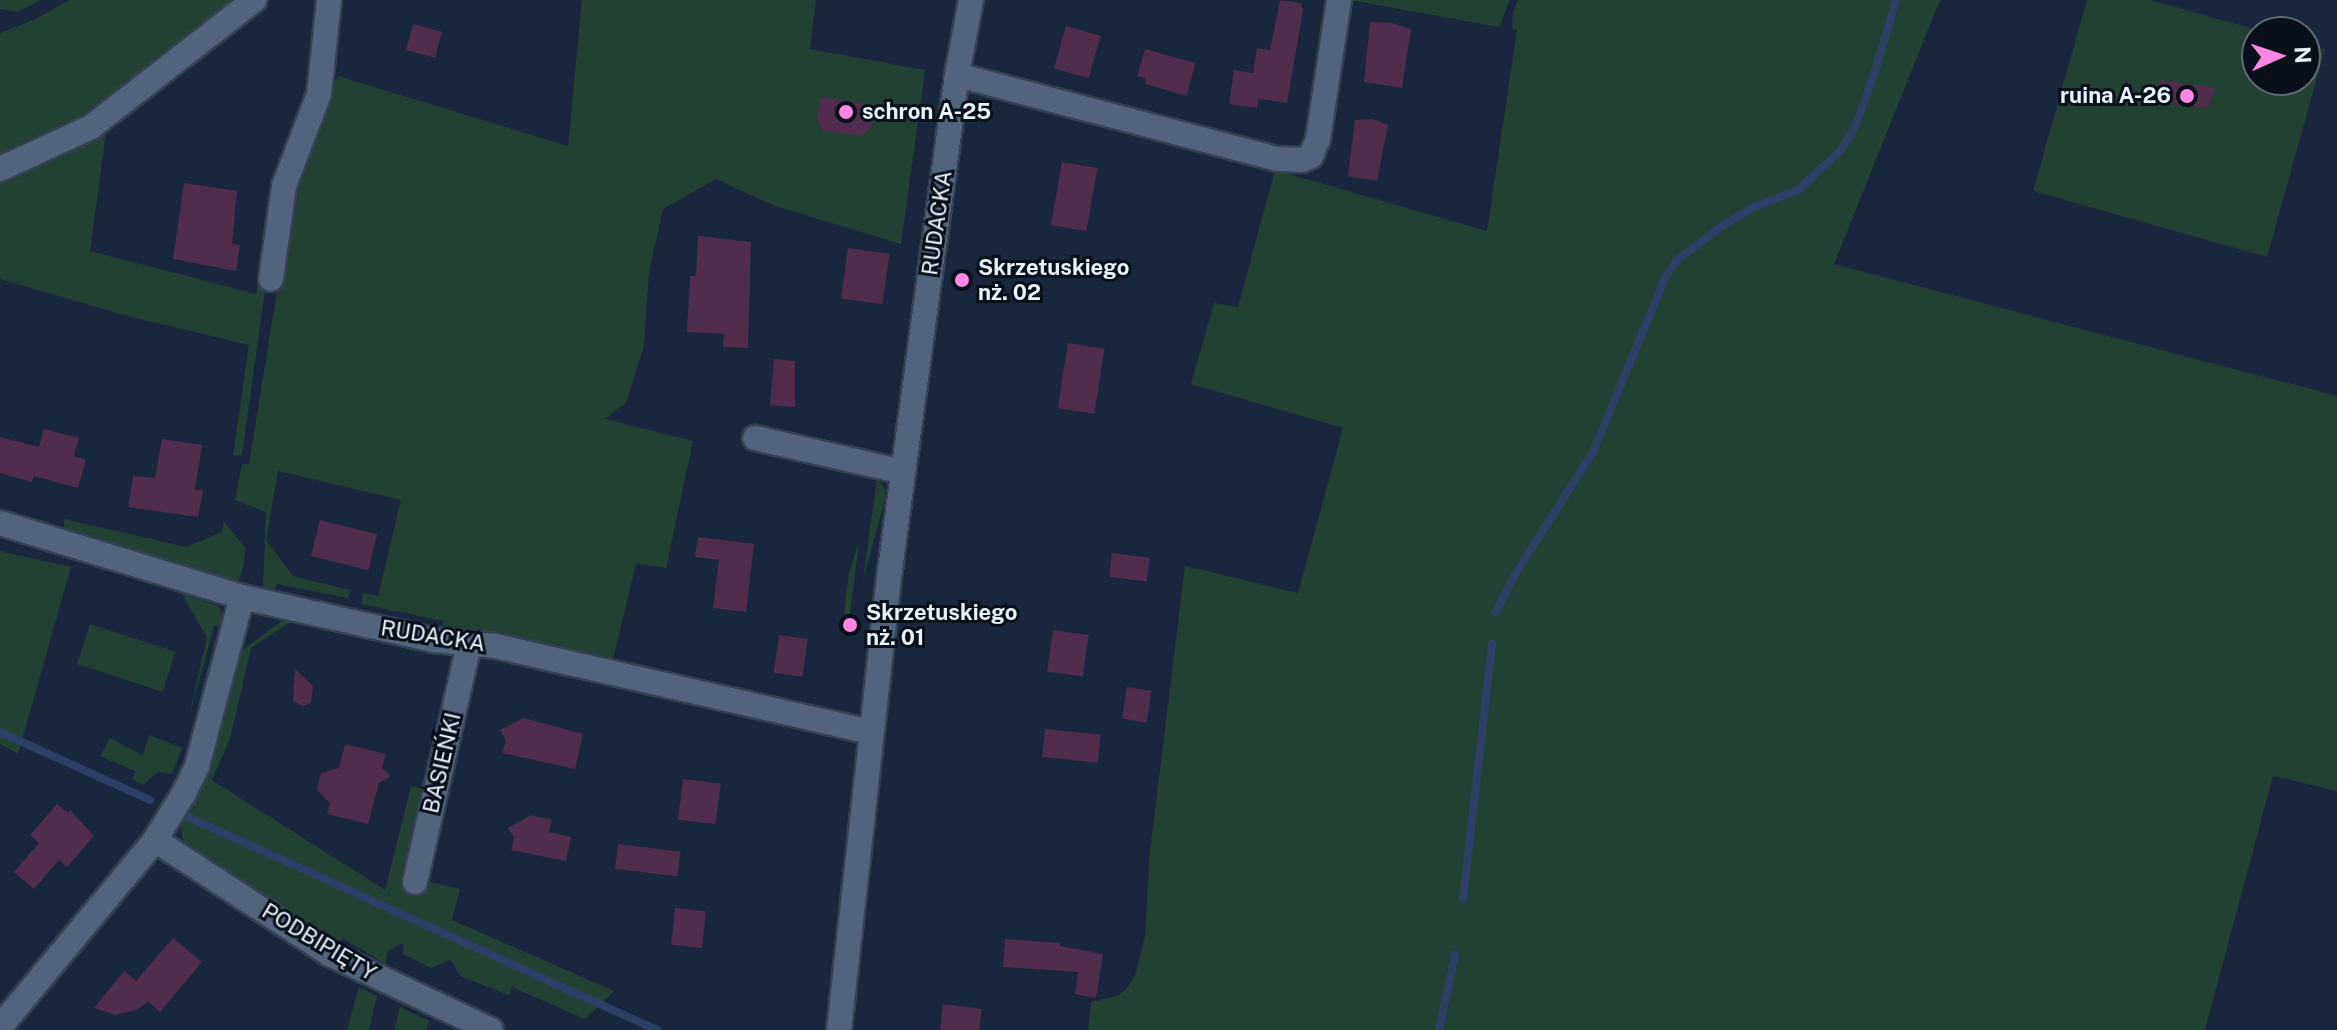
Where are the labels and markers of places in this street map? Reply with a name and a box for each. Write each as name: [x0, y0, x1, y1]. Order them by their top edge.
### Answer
place label: ruina A-26: [2060, 83, 2171, 109]
marker: ruina A-26: [2178, 87, 2196, 105]
place label: schron A-25: [862, 99, 991, 125]
marker: schron A-25: [837, 103, 855, 121]
place label: Skrzetuskiego nż. 02: [978, 254, 1129, 306]
marker: Skrzetuskiego nż. 02: [953, 271, 971, 289]
place label: Skrzetuskiego nż. 01: [866, 599, 1017, 650]
marker: Skrzetuskiego nż. 01: [841, 616, 859, 634]

